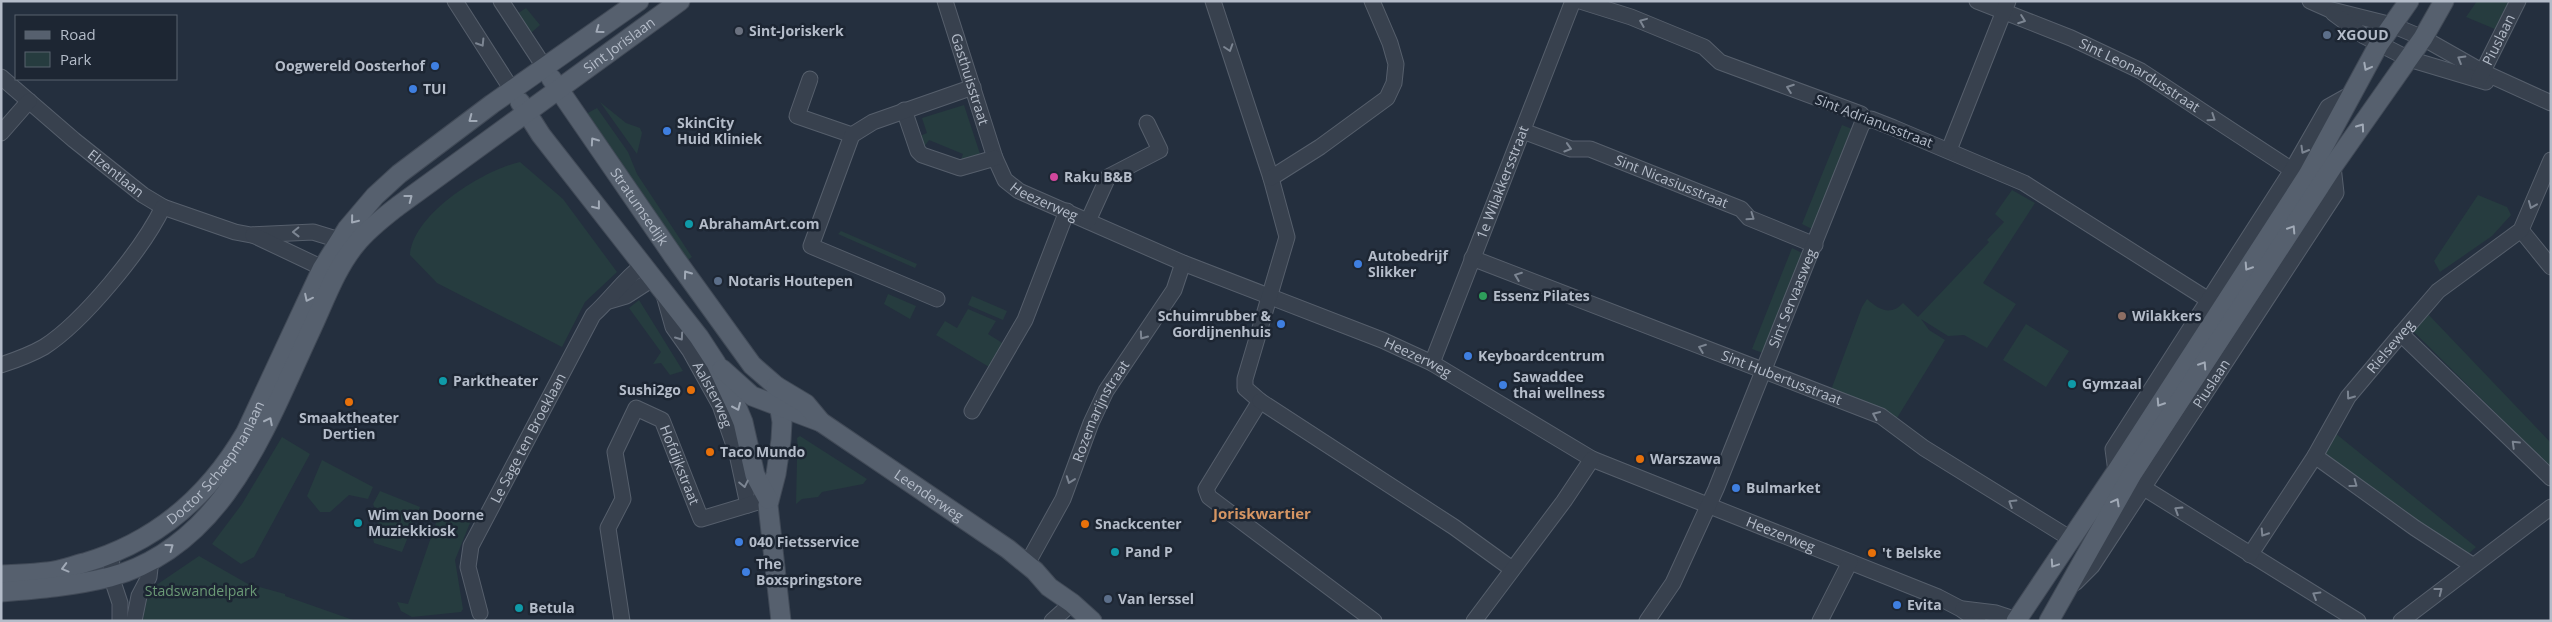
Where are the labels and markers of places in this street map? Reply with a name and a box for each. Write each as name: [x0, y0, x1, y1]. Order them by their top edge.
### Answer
place label: Sint-Joriskerk: [749, 21, 844, 40]
marker: Sint-Joriskerk: [733, 25, 745, 37]
place label: XGOUD: [2337, 25, 2389, 44]
marker: XGOUD: [2321, 29, 2333, 41]
place label: Oogwereld Oosterhof: [275, 56, 427, 75]
marker: Oogwereld Oosterhof: [429, 60, 441, 72]
place label: TUI: [423, 79, 446, 98]
marker: TUI: [407, 83, 419, 95]
place label: SkinCity Huid Kliniek: [677, 113, 762, 148]
marker: SkinCity Huid Kliniek: [661, 125, 673, 137]
place label: Raku B&B: [1064, 167, 1133, 186]
marker: Raku B&B: [1048, 171, 1060, 183]
place label: AbrahamArt.com: [699, 214, 819, 233]
marker: AbrahamArt.com: [683, 218, 695, 230]
place label: Autobedrijf Slikker: [1368, 246, 1449, 281]
marker: Autobedrijf Slikker: [1352, 258, 1364, 270]
place label: Notaris Houtepen: [728, 271, 853, 290]
marker: Notaris Houtepen: [712, 275, 724, 287]
place label: Essenz Pilates: [1493, 286, 1590, 305]
marker: Essenz Pilates: [1477, 290, 1489, 302]
place label: Schuimrubber & Gordijnenhuis: [1158, 306, 1271, 341]
place label: Wilakkers: [2132, 306, 2202, 325]
marker: Wilakkers: [2116, 310, 2128, 322]
marker: Schuimrubber & Gordijnenhuis: [1275, 318, 1287, 330]
place label: Keyboardcentrum: [1478, 346, 1605, 365]
marker: Keyboardcentrum: [1462, 350, 1474, 362]
place label: Sawaddee thai wellness: [1513, 367, 1605, 402]
place label: Parktheater: [453, 371, 539, 390]
place label: Gymzaal: [2082, 374, 2142, 393]
marker: Parktheater: [437, 375, 449, 387]
marker: Gymzaal: [2066, 378, 2078, 390]
marker: Sawaddee thai wellness: [1497, 379, 1509, 391]
place label: Sushi2go: [619, 380, 681, 399]
marker: Sushi2go: [685, 384, 697, 396]
marker: Smaaktheater Dertien: [343, 396, 355, 408]
place label: Smaaktheater Dertien: [299, 408, 400, 443]
place label: Taco Mundo: [720, 442, 806, 461]
marker: Taco Mundo: [704, 446, 716, 458]
place label: Warszawa: [1650, 449, 1721, 468]
marker: Warszawa: [1634, 453, 1646, 465]
place label: Bulmarket: [1746, 478, 1820, 497]
marker: Bulmarket: [1730, 482, 1742, 494]
place label: Wim van Doorne Muziekkiosk: [368, 505, 484, 540]
place label: Snackcenter: [1095, 514, 1182, 533]
marker: Wim van Doorne Muziekkiosk: [352, 517, 364, 529]
marker: Snackcenter: [1079, 518, 1091, 530]
place label: 040 Fietsservice: [749, 532, 859, 551]
marker: 040 Fietsservice: [733, 536, 745, 548]
place label: Pand P: [1125, 542, 1173, 561]
place label: 't Belske: [1882, 543, 1941, 562]
marker: Pand P: [1109, 546, 1121, 558]
marker: 't Belske: [1866, 547, 1878, 559]
place label: The Boxspringstore: [756, 554, 862, 589]
marker: The Boxspringstore: [740, 566, 752, 578]
place label: Van Ierssel: [1118, 589, 1194, 608]
marker: Van Ierssel: [1102, 593, 1114, 605]
place label: Evita: [1907, 595, 1942, 614]
place label: Betula: [529, 598, 575, 617]
marker: Evita: [1891, 599, 1903, 611]
marker: Betula: [513, 602, 525, 614]

